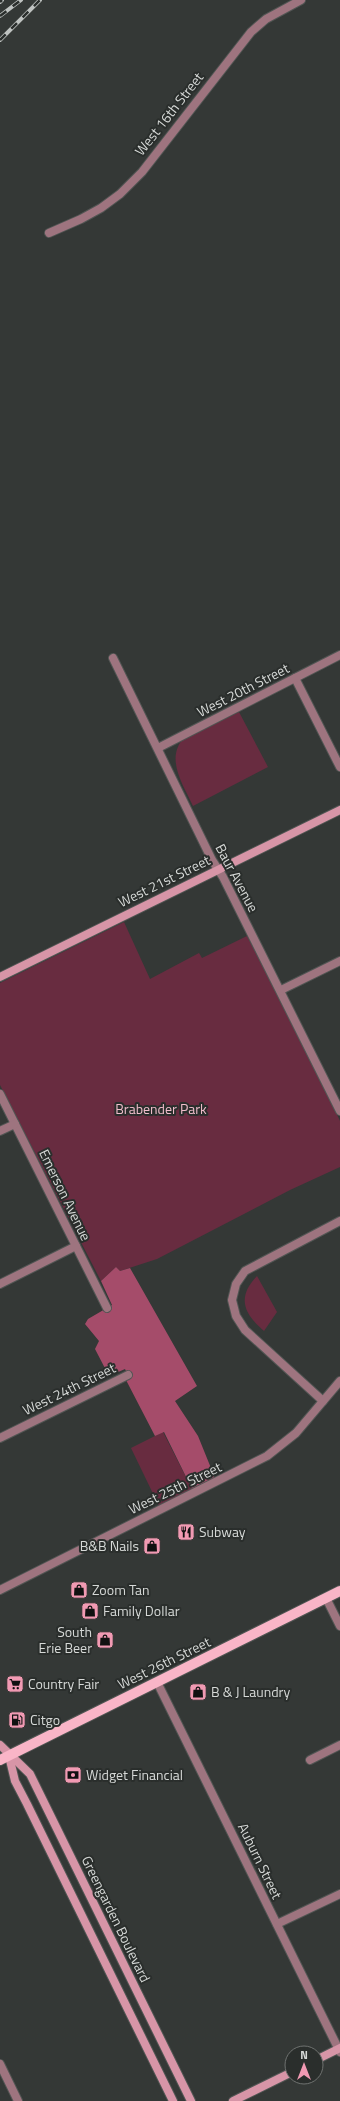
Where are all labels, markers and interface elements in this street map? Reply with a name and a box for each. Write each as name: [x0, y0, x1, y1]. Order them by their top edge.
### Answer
street label: West 16th Street: [129, 67, 208, 160]
street label: West 20th Street: [193, 657, 293, 722]
street label: Baur Avenue: [211, 840, 264, 916]
street label: West 21st Street: [114, 849, 213, 912]
park label: Brabender Park: [115, 1098, 207, 1119]
street label: Emerson Avenue: [34, 1145, 97, 1244]
street label: West 24th Street: [19, 1357, 119, 1420]
street label: West 25th Street: [125, 1456, 225, 1519]
place label: Subway: [199, 1521, 246, 1542]
restaurant icon: Subway: [176, 1522, 196, 1542]
place label: B&B Nails: [80, 1535, 139, 1556]
shop icon: B&B Nails: [142, 1536, 162, 1556]
place label: Zoom Tan: [92, 1579, 150, 1600]
shop icon: Zoom Tan: [69, 1580, 89, 1600]
place label: Family Dollar: [103, 1600, 180, 1621]
shop icon: Family Dollar: [80, 1601, 100, 1621]
place label: South Erie Beer: [39, 1621, 92, 1658]
shop icon: South Erie Beer: [95, 1630, 115, 1650]
street label: West 26th Street: [114, 1631, 214, 1694]
place label: Country Fair: [28, 1673, 99, 1694]
supermarket icon: Country Fair: [5, 1674, 25, 1694]
place label: B & J Laundry: [211, 1681, 290, 1702]
shop icon: B & J Laundry: [188, 1682, 208, 1702]
place label: Citgo: [30, 1709, 60, 1730]
fuel station icon: Citgo: [7, 1710, 27, 1730]
place label: Widget Financial: [86, 1764, 183, 1785]
bank icon: Widget Financial: [63, 1765, 83, 1785]
street label: Auburn Street: [233, 1819, 288, 1902]
street label: Greengarden Boulevard: [77, 1852, 156, 1986]
north arrow: [284, 2045, 324, 2085]
text: N: [300, 2047, 308, 2063]

